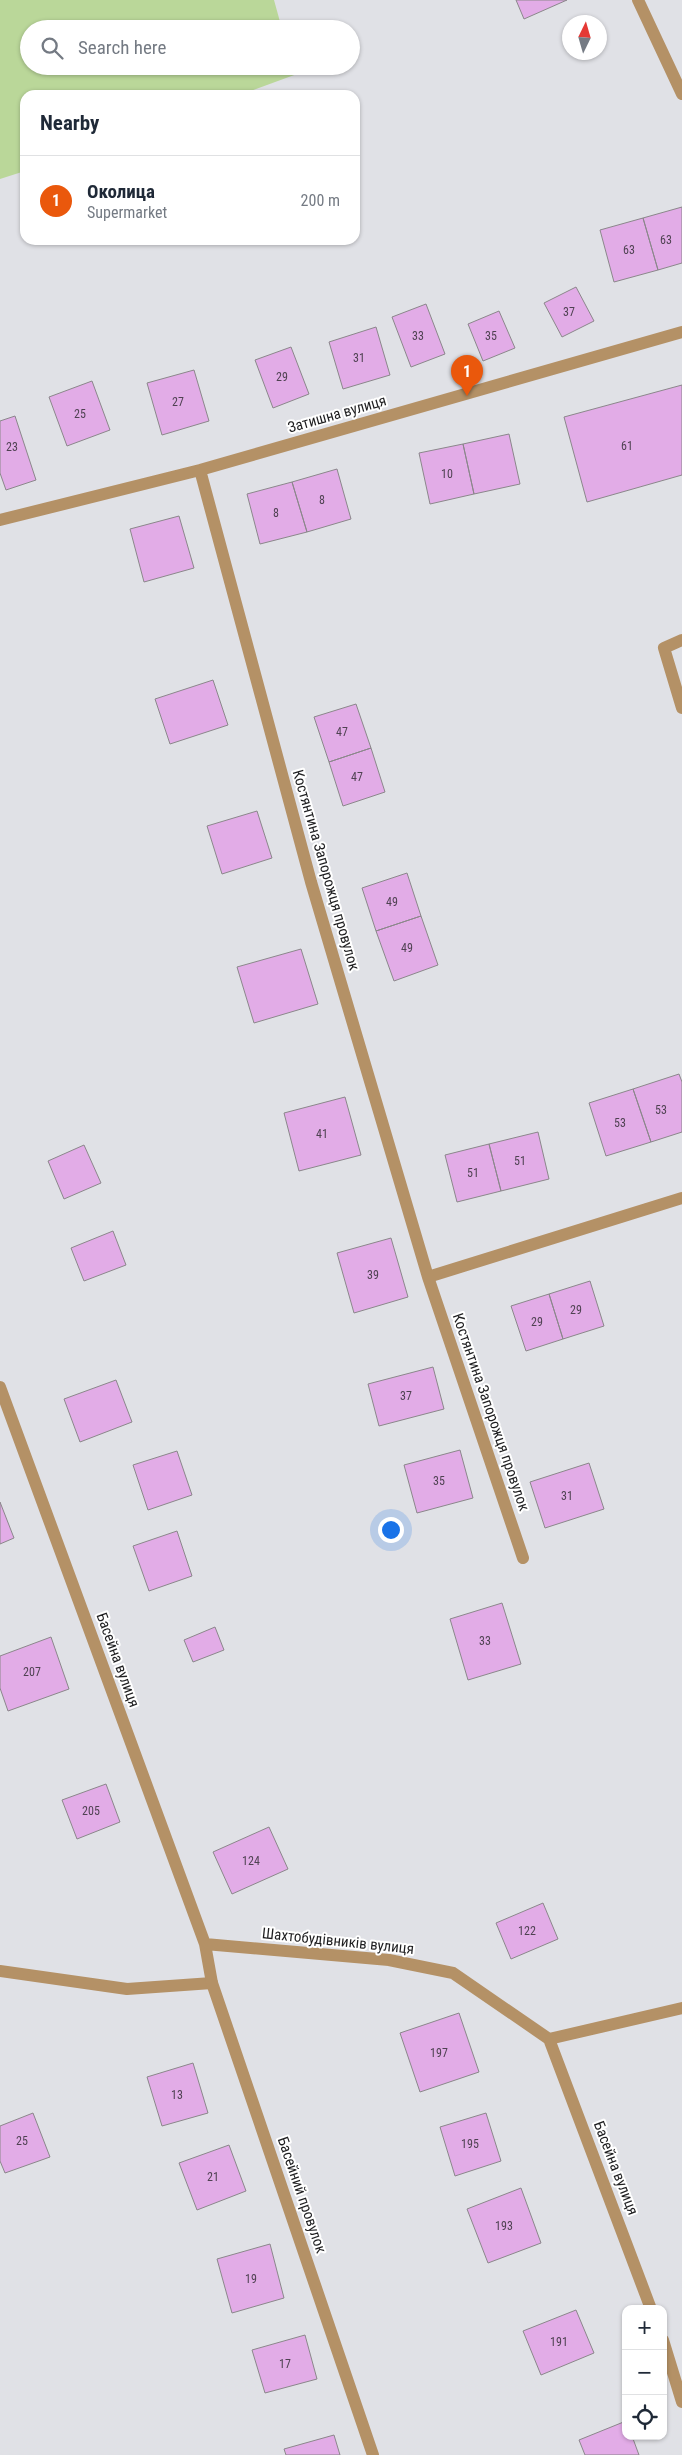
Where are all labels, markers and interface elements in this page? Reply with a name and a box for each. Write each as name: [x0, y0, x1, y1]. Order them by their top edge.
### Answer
north arrow: [562, 15, 607, 60]
search box: [20, 20, 360, 75]
icon: search: [38, 34, 66, 62]
text: Search here: [78, 36, 166, 59]
text: Nearby: [40, 111, 99, 135]
text: Околица: [87, 180, 155, 203]
text: 1: [52, 191, 60, 210]
text: 200 m: [301, 191, 340, 210]
text: Supermarket: [87, 203, 167, 222]
house number: 63: [660, 233, 672, 247]
house number: 63: [623, 243, 635, 257]
house number: 37: [563, 305, 575, 319]
house number: 33: [412, 329, 424, 343]
house number: 35: [485, 329, 497, 343]
house number: 31: [353, 351, 365, 365]
pin: 1: [451, 355, 483, 396]
house number: 29: [276, 370, 288, 384]
street label: Затишна вулиця: [286, 391, 388, 437]
house number: 27: [172, 395, 184, 409]
house number: 25: [74, 407, 86, 421]
house number: 61: [621, 439, 633, 453]
house number: 23: [6, 440, 18, 454]
house number: 10: [441, 467, 453, 481]
house number: 8: [319, 493, 325, 507]
house number: 8: [273, 506, 279, 520]
house number: 47: [336, 725, 348, 739]
street label: Костянтина Запорожця провулок: [289, 768, 363, 972]
house number: 47: [351, 770, 363, 784]
house number: 49: [386, 895, 398, 909]
house number: 49: [401, 941, 413, 955]
house number: 53: [655, 1103, 667, 1117]
house number: 53: [614, 1116, 626, 1130]
house number: 41: [316, 1127, 328, 1141]
house number: 51: [514, 1154, 526, 1168]
house number: 51: [467, 1166, 479, 1180]
house number: 39: [367, 1268, 379, 1282]
house number: 29: [570, 1303, 582, 1317]
street label: Костянтина Запорожця провулок: [449, 1311, 533, 1513]
house number: 29: [531, 1315, 543, 1329]
house number: 37: [400, 1389, 412, 1403]
house number: 35: [433, 1474, 445, 1488]
house number: 31: [561, 1489, 573, 1503]
your location: [378, 1517, 404, 1543]
street label: Басейна вулиця: [93, 1610, 143, 1710]
house number: 33: [479, 1634, 491, 1648]
house number: 207: [23, 1665, 41, 1679]
house number: 205: [82, 1804, 100, 1818]
house number: 124: [242, 1854, 260, 1868]
street label: Шахтобудівників вулиця: [261, 1924, 415, 1958]
house number: 122: [518, 1924, 536, 1938]
house number: 197: [430, 2046, 448, 2060]
house number: 13: [171, 2088, 183, 2102]
street label: Басейна вулиця: [590, 2118, 642, 2218]
house number: 25: [16, 2134, 28, 2148]
street label: Басейний провулок: [274, 2135, 330, 2255]
house number: 195: [461, 2137, 479, 2151]
house number: 21: [207, 2170, 219, 2184]
house number: 193: [495, 2219, 513, 2233]
house number: 19: [245, 2272, 257, 2286]
map controls: [622, 2305, 667, 2440]
button: +: [622, 2305, 667, 2350]
house number: 191: [550, 2335, 568, 2349]
button: −: [622, 2350, 667, 2395]
house number: 17: [279, 2357, 291, 2371]
button: locate: [622, 2395, 667, 2440]

